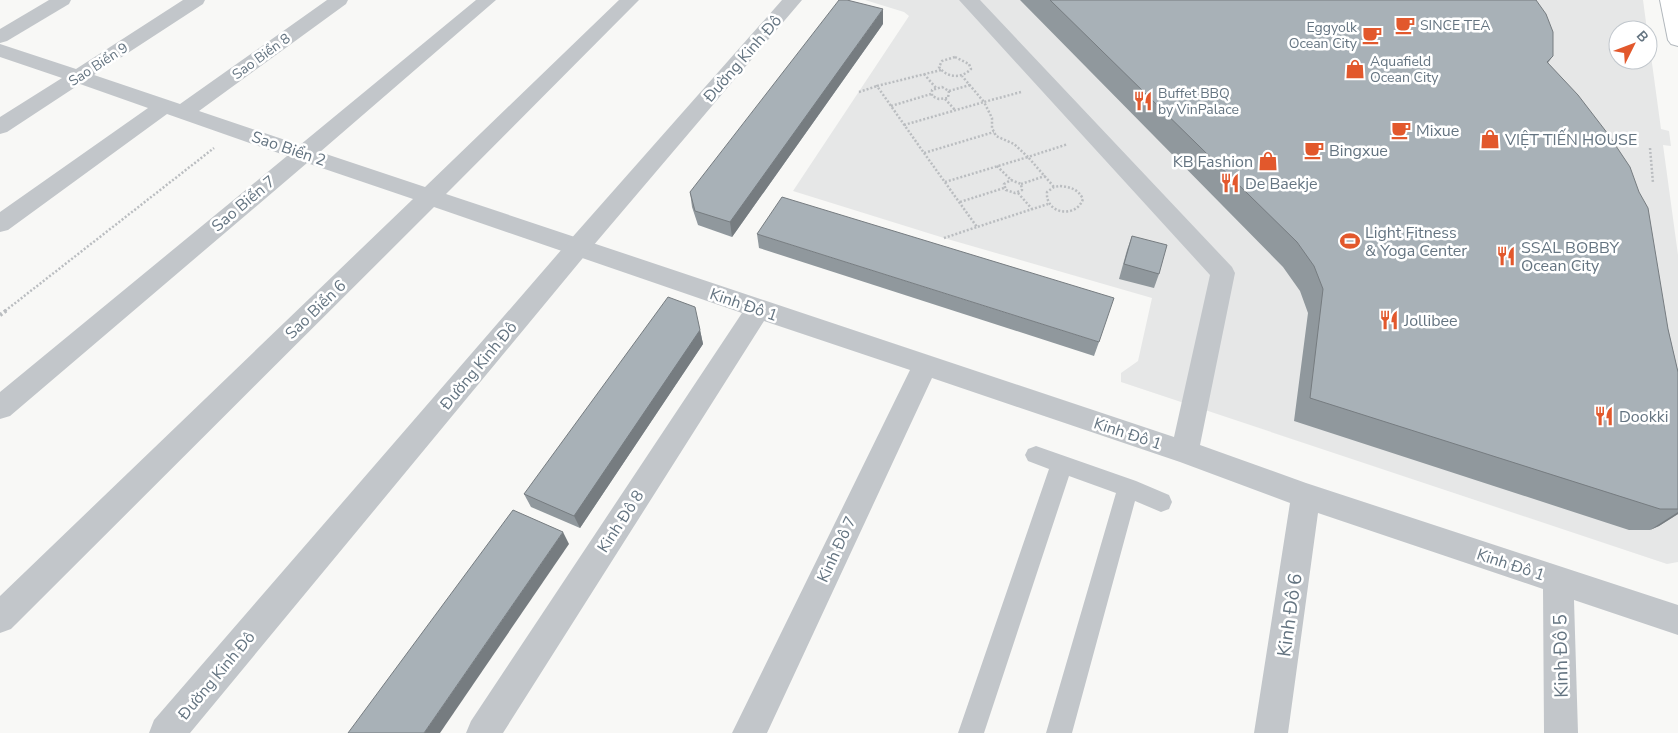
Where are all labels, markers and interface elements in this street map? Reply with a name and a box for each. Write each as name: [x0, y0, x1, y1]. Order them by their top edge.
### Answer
street label: Đường Kinh Đô: [698, 10, 787, 108]
cafe icon: SINCE TEA: [1394, 14, 1416, 36]
place label: SINCE TEA: [1420, 16, 1490, 35]
place label: Eggyolk Ocean City: [1289, 18, 1358, 53]
north arrow: [1608, 20, 1658, 70]
cafe icon: Eggyolk Ocean City: [1361, 24, 1383, 46]
text: B: [1632, 27, 1653, 47]
street label: Sao Biển 8: [228, 29, 294, 84]
street label: Sao Biển 9: [65, 38, 132, 91]
place label: Aquafield Ocean City: [1370, 52, 1439, 87]
shop icon: Aquafield Ocean City: [1344, 58, 1366, 80]
place label: Buffet BBQ by VinPalace: [1158, 84, 1239, 119]
restaurant icon: Buffet BBQ by VinPalace: [1132, 90, 1154, 112]
cafe icon: Mixue: [1390, 119, 1412, 141]
place label: Mixue: [1416, 120, 1459, 142]
street label: Sao Biển 2: [249, 126, 329, 172]
shop icon: VIỆT TIẾN HOUSE: [1479, 128, 1501, 150]
place label: VIỆT TIẾN HOUSE: [1504, 128, 1637, 151]
cafe icon: Bingxue: [1303, 139, 1325, 161]
place label: Bingxue: [1329, 140, 1388, 162]
shop icon: KB Fashion: [1257, 150, 1279, 172]
place label: KB Fashion: [1173, 151, 1253, 173]
street label: Sao Biển 7: [207, 171, 280, 237]
restaurant icon: De Baekje: [1219, 172, 1241, 194]
place label: De Baekje: [1245, 173, 1318, 195]
place label: Light Fitness & Yoga Center: [1365, 222, 1467, 262]
sports icon: Light Fitness & Yoga Center: [1339, 230, 1361, 252]
place label: SSAL BOBBY Ocean City: [1521, 237, 1620, 277]
restaurant icon: SSAL BOBBY Ocean City: [1495, 245, 1517, 267]
street label: Sao Biển 6: [280, 275, 351, 344]
street label: Kinh Đô 1: [707, 283, 781, 327]
restaurant icon: Jollibee: [1378, 309, 1400, 331]
place label: Jollibee: [1403, 310, 1458, 332]
street label: Đường Kinh Đô: [435, 317, 522, 415]
restaurant icon: Dookki: [1593, 405, 1615, 427]
place label: Dookki: [1619, 406, 1668, 428]
street label: Kinh Đô 1: [1091, 413, 1165, 455]
street label: Kinh Đô 8: [592, 486, 649, 557]
street label: Kinh Đô 7: [812, 513, 862, 586]
street label: Kinh Đô 1: [1474, 544, 1548, 586]
street label: Kinh Đô 6: [1271, 572, 1309, 658]
street label: Kinh Đô 5: [1547, 614, 1575, 698]
street label: Đường Kinh Đô: [173, 627, 260, 725]

